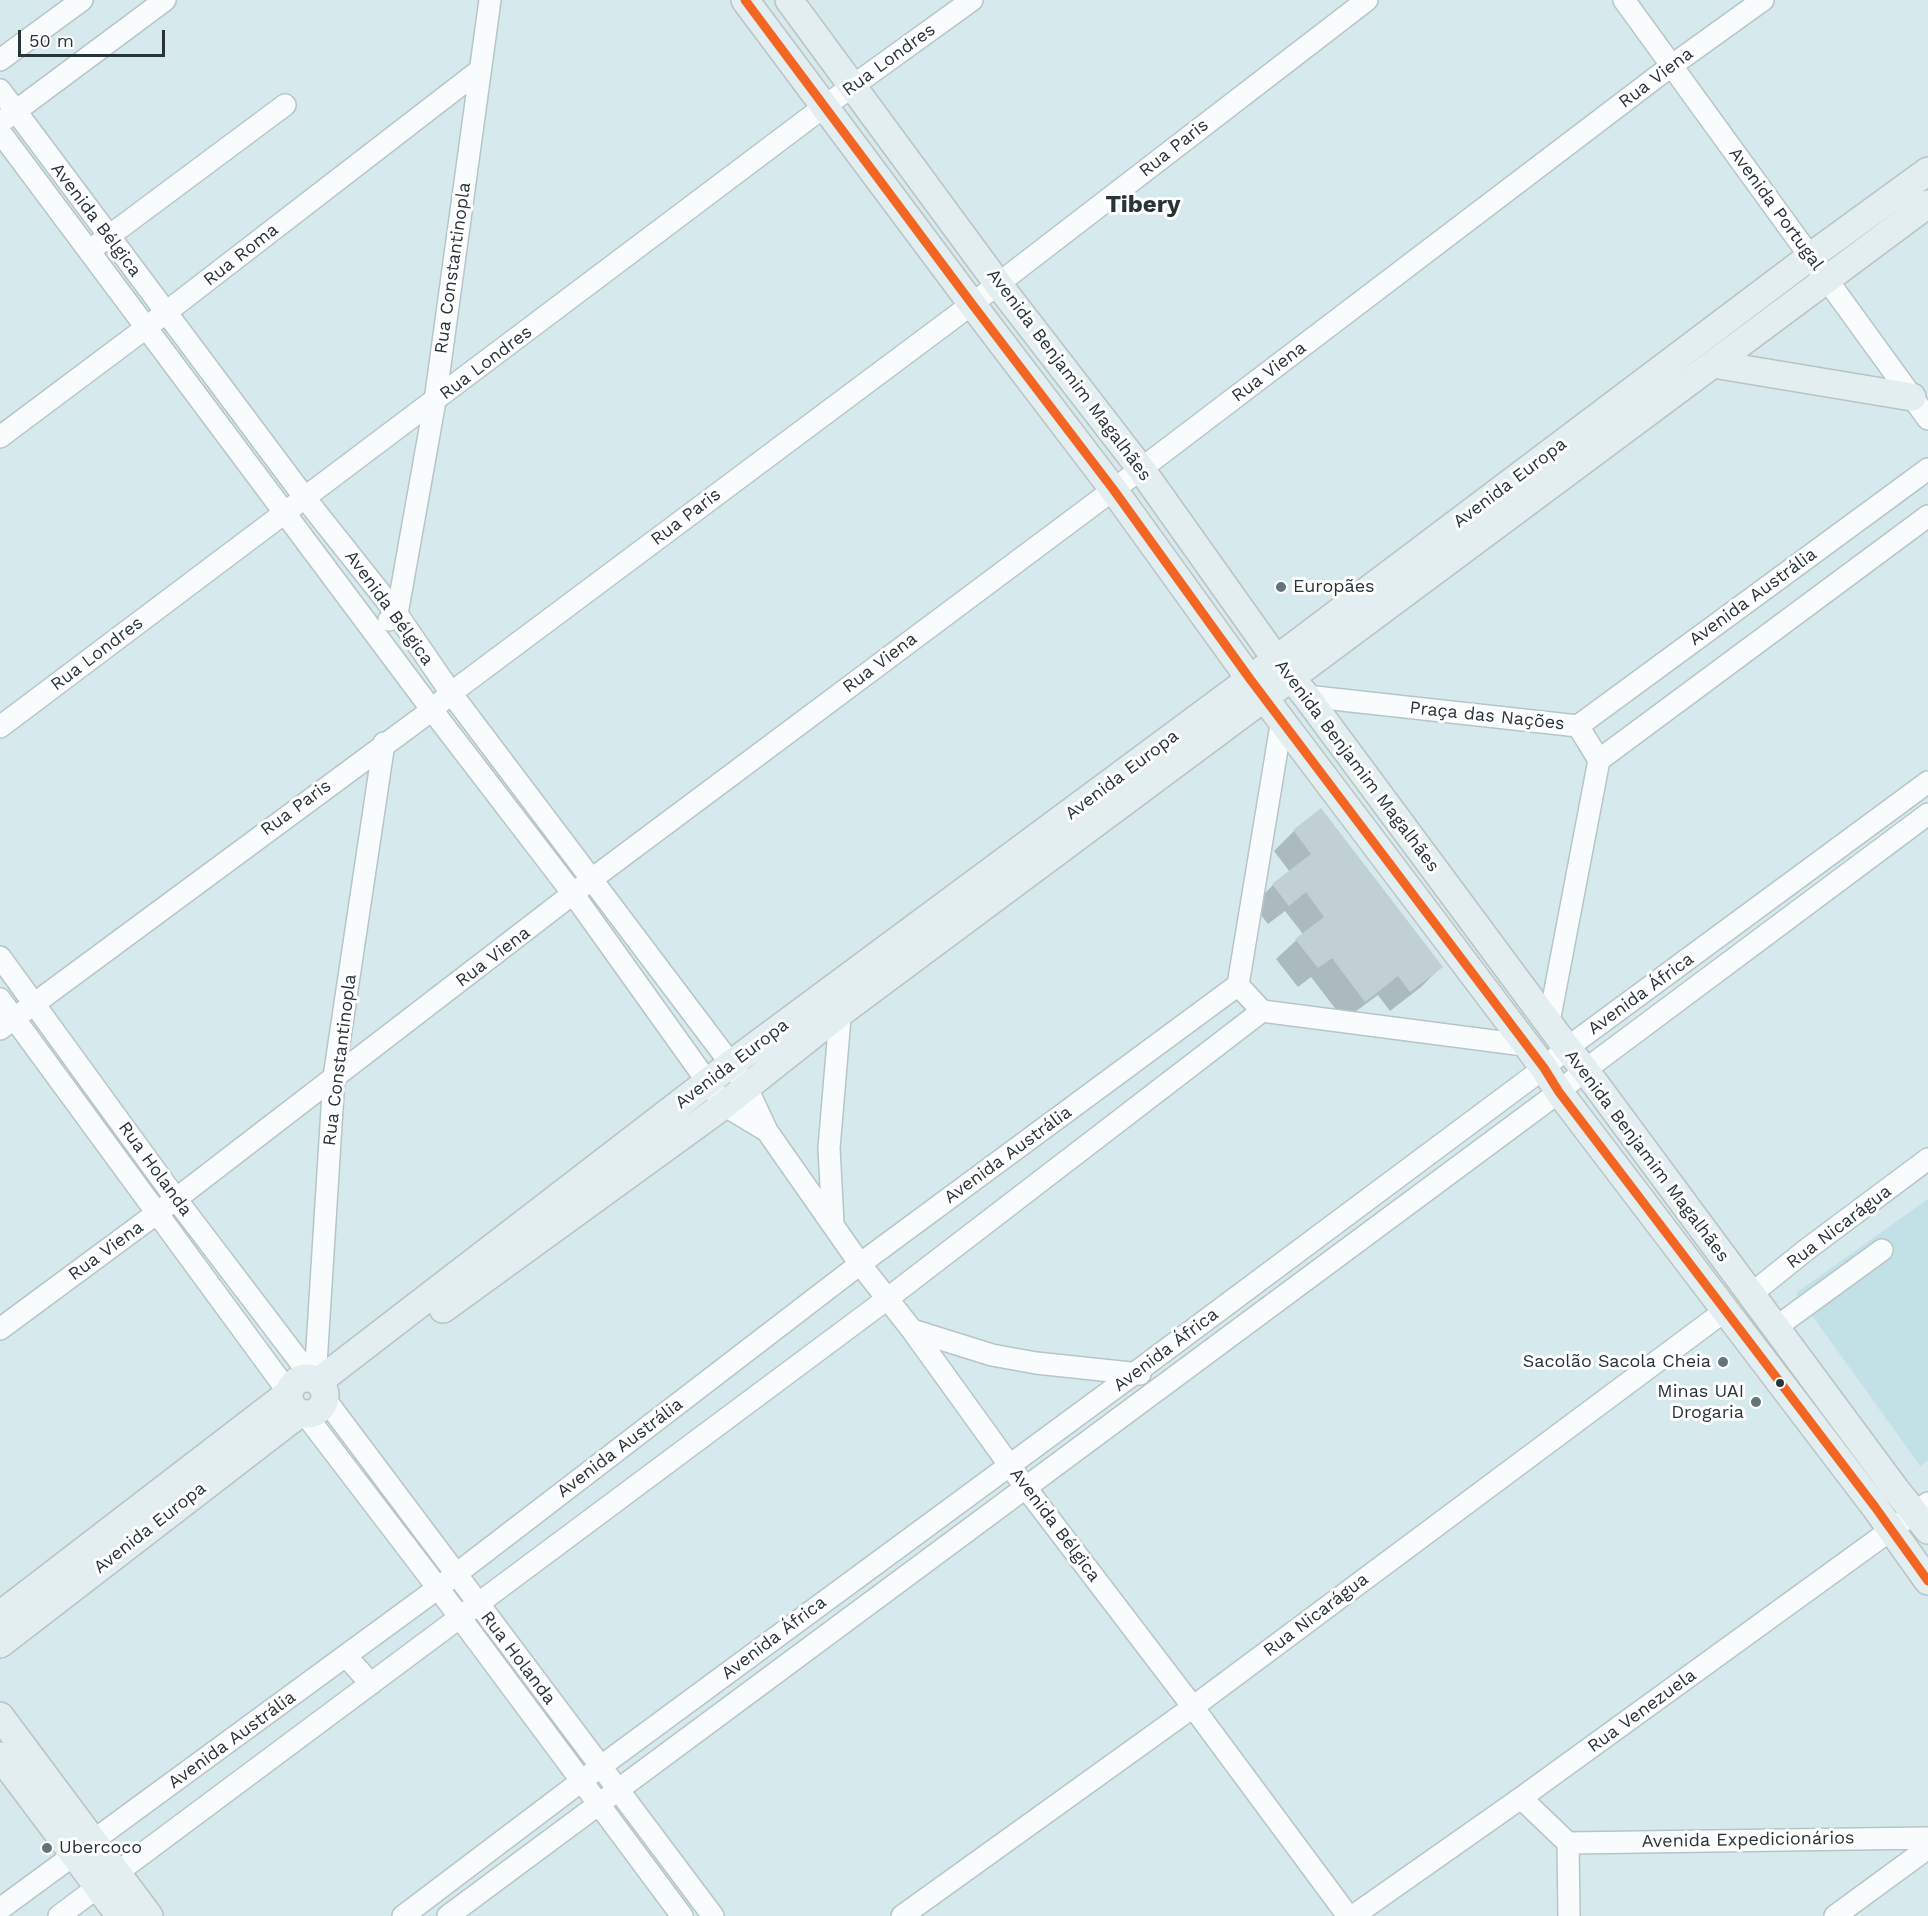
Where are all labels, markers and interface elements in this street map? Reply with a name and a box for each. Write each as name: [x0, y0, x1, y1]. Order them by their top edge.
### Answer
scale bar: [21, 18, 168, 56]
street label: Rua Londres: [838, 19, 940, 101]
text: 50 m: [29, 30, 74, 51]
street label: Rua Viena: [1615, 43, 1697, 113]
street label: Rua Paris: [1135, 114, 1213, 182]
street label: Avenida Portugal: [1724, 143, 1828, 275]
street label: Avenida Bélgica: [46, 159, 146, 281]
street label: Rua Constantinopla: [430, 181, 476, 355]
district label: Tibery: [1105, 191, 1181, 219]
street label: Rua Roma: [199, 219, 283, 291]
street label: Avenida Benjamim Magalhães: [982, 265, 1156, 485]
street label: Rua Londres: [436, 321, 536, 405]
street label: Rua Viena: [1228, 337, 1310, 407]
street label: Avenida Europa: [1449, 433, 1571, 533]
street label: Rua Paris: [647, 484, 725, 550]
street label: Avenida Austrália: [1685, 544, 1821, 650]
street label: Avenida Bélgica: [340, 546, 438, 670]
place label: Europães: [1293, 576, 1375, 598]
marker: Europães: [1274, 580, 1288, 594]
street label: Rua Londres: [47, 612, 147, 696]
street label: Rua Viena: [839, 628, 921, 698]
street label: Avenida Benjamim Magalhães: [1270, 656, 1444, 876]
street label: Praça das Nações: [1408, 697, 1566, 735]
street label: Avenida Europa: [1061, 725, 1183, 825]
street label: Rua Paris: [256, 775, 336, 841]
street label: Rua Viena: [452, 922, 534, 992]
street label: Avenida África: [1584, 948, 1698, 1040]
street label: Rua Constantinopla: [319, 973, 361, 1147]
street label: Avenida Europa: [671, 1014, 793, 1114]
street label: Avenida Benjamim Magalhães: [1560, 1046, 1734, 1266]
street label: Avenida Austrália: [940, 1102, 1076, 1208]
street label: Rua Holanda: [114, 1118, 196, 1220]
street label: Rua Nicarágua: [1782, 1181, 1896, 1273]
street label: Rua Viena: [64, 1217, 148, 1285]
street label: Avenida África: [1109, 1304, 1223, 1396]
place label: Sacolão Sacola Cheia: [1523, 1351, 1711, 1373]
marker: Sacolão Sacola Cheia: [1716, 1355, 1730, 1369]
unlabelled marker: [1774, 1377, 1786, 1389]
place label: Minas UAI Drogaria: [1657, 1381, 1744, 1424]
street label: Avenida Austrália: [553, 1394, 687, 1502]
marker: Minas UAI Drogaria: [1749, 1395, 1763, 1409]
street label: Avenida Bélgica: [1005, 1464, 1105, 1586]
street label: Avenida Europa: [90, 1478, 210, 1578]
street label: Rua Nicarágua: [1259, 1569, 1373, 1661]
street label: Avenida África: [717, 1592, 831, 1684]
street label: Rua Holanda: [476, 1607, 560, 1709]
street label: Rua Venezuela: [1584, 1664, 1700, 1758]
street label: Avenida Austrália: [164, 1687, 300, 1793]
street label: Avenida Expedicionários: [1641, 1827, 1855, 1853]
place label: Ubercoco: [59, 1837, 142, 1859]
marker: Ubercoco: [40, 1841, 54, 1855]

